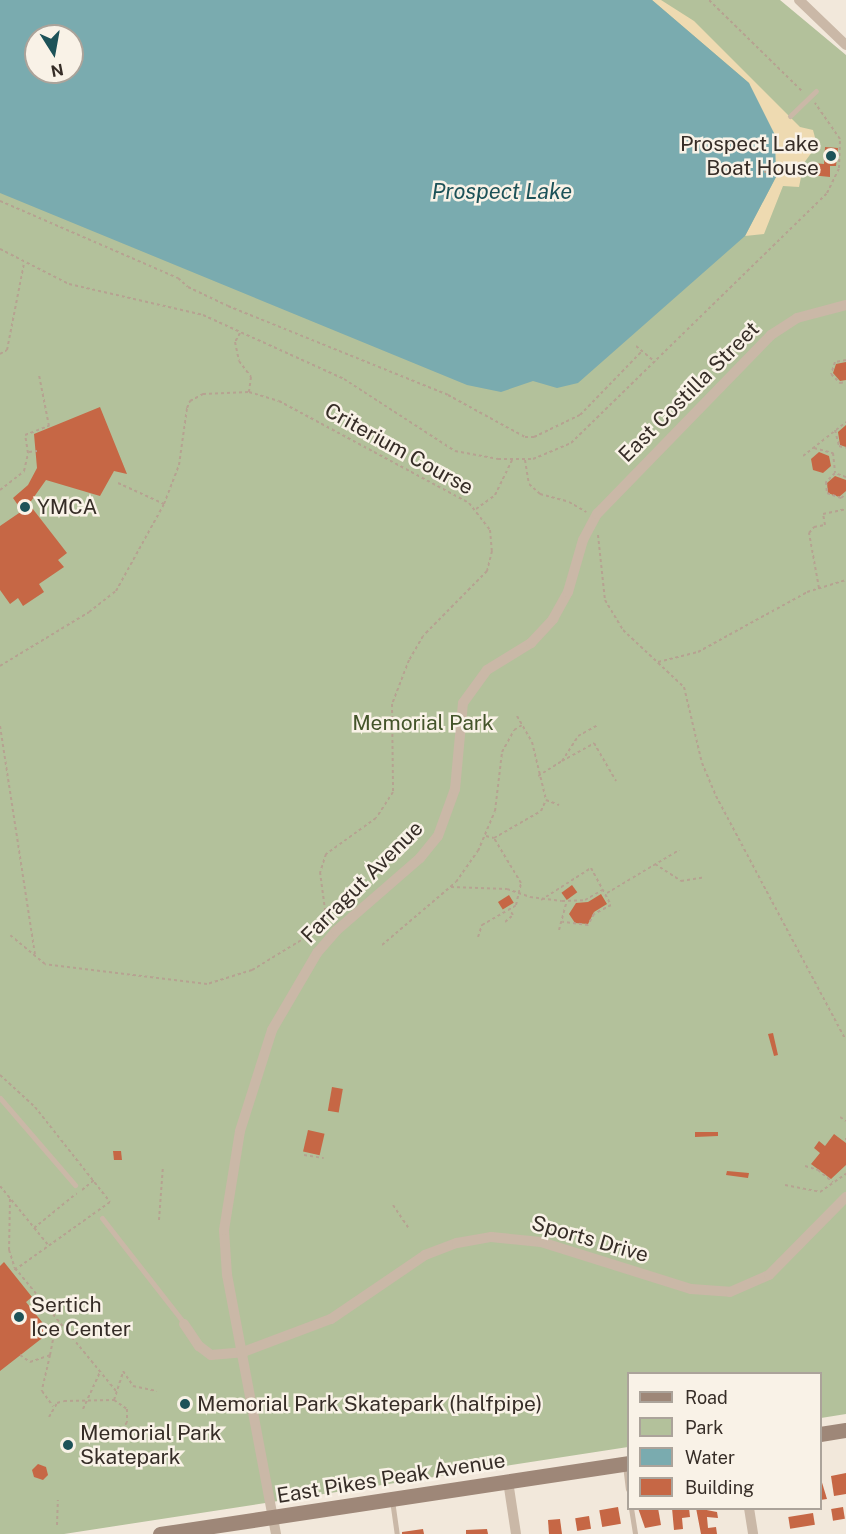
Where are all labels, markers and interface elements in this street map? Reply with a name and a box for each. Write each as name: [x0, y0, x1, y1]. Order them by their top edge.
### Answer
north arrow: [24, 24, 84, 84]
text: N: [49, 60, 65, 81]
place label: Prospect Lake Boat House: [680, 131, 819, 181]
marker: Prospect Lake Boat House: [824, 149, 838, 163]
water label: Prospect Lake: [432, 179, 572, 205]
street label: East Costilla Street: [613, 316, 765, 468]
street label: Criterium Course: [320, 398, 478, 500]
place label: YMCA: [37, 494, 97, 520]
marker: YMCA: [18, 500, 32, 514]
park label: Memorial Park: [352, 710, 494, 736]
street label: Farragut Avenue: [296, 816, 428, 948]
street label: Sports Drive: [529, 1210, 651, 1268]
place label: Sertich Ice Center: [31, 1292, 131, 1342]
marker: Sertich Ice Center: [12, 1310, 26, 1324]
legend: [627, 1372, 822, 1510]
text: Road: [685, 1387, 728, 1408]
place label: Memorial Park Skatepark (halfpipe): [197, 1391, 542, 1417]
marker: Memorial Park Skatepark (halfpipe): [178, 1397, 192, 1411]
text: Park: [685, 1417, 723, 1438]
place label: Memorial Park Skatepark: [80, 1420, 222, 1470]
marker: Memorial Park Skatepark: [61, 1438, 75, 1452]
street label: East Pikes Peak Avenue: [275, 1447, 507, 1509]
text: Water: [685, 1447, 735, 1468]
text: Building: [685, 1477, 754, 1498]

